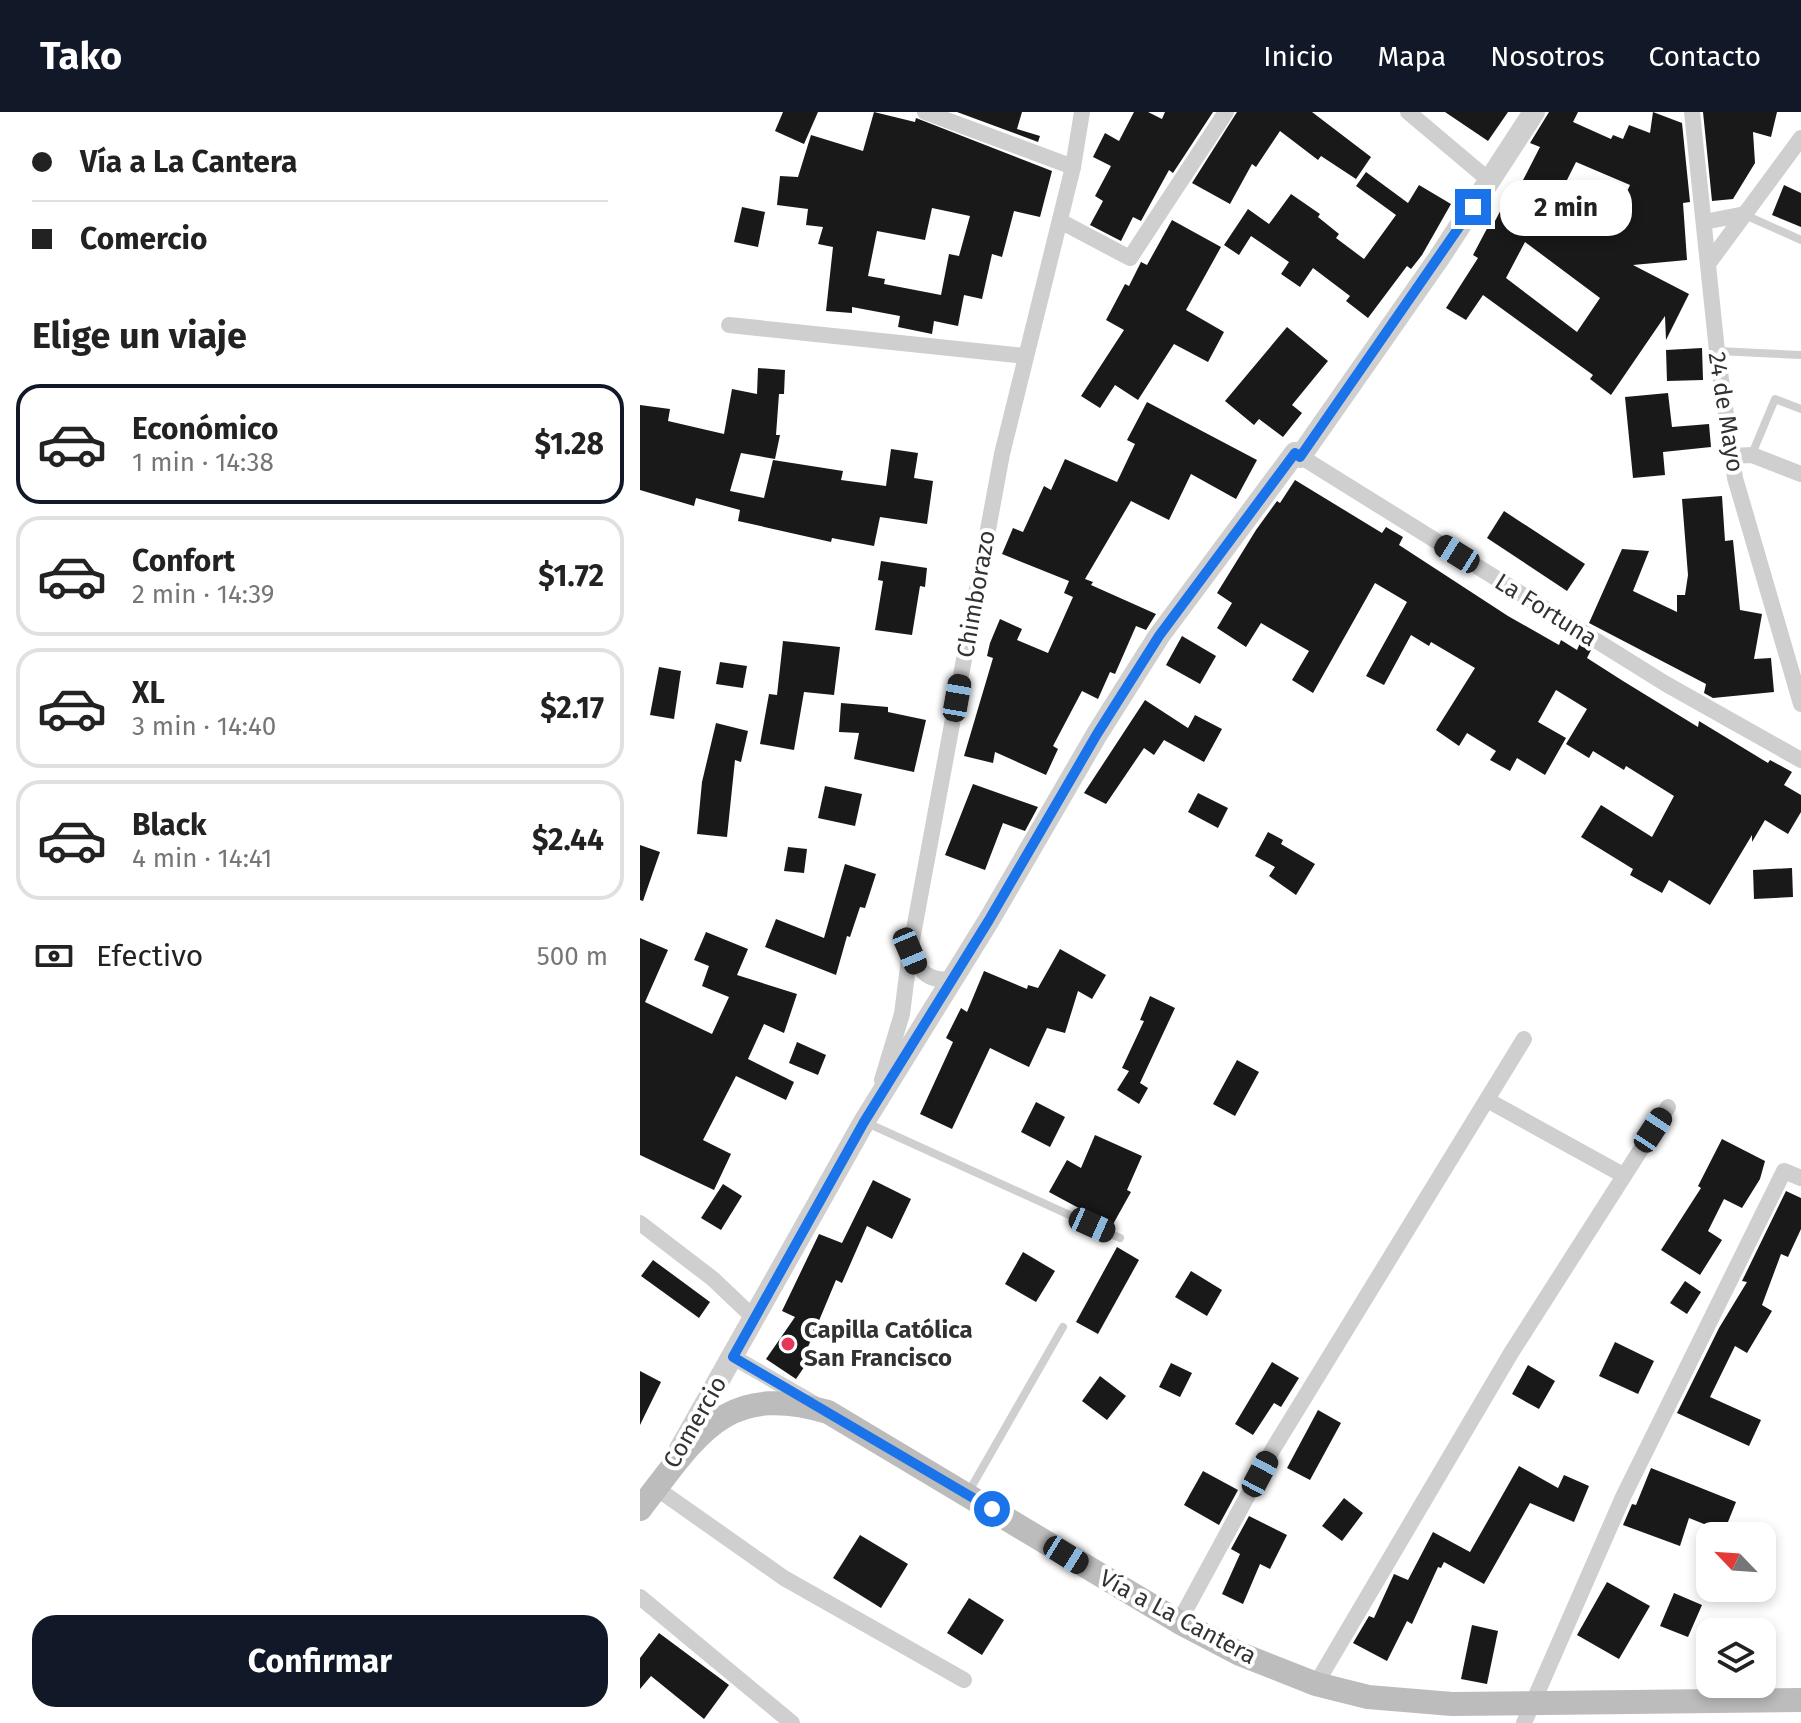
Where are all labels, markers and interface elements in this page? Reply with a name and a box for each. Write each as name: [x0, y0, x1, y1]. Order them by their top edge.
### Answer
text: Tako: [40, 33, 122, 79]
text: Inicio: [1263, 40, 1334, 73]
text: Mapa: [1378, 40, 1446, 73]
text: Nosotros: [1490, 40, 1605, 73]
text: Contacto: [1649, 40, 1761, 73]
text: Vía a La Cantera: [80, 144, 297, 180]
callout: 2 min: [1501, 179, 1633, 235]
route end: [1455, 189, 1491, 225]
text: 2 min: [1534, 192, 1598, 223]
text: Comercio: [80, 221, 208, 257]
text: Elige un viaje: [32, 314, 247, 358]
street label: 24 de Mayo: [1703, 350, 1749, 474]
icon: car: [36, 408, 108, 480]
text: Económico: [132, 411, 278, 447]
text: $1.28: [535, 426, 604, 462]
text: 1 min · 14:38: [132, 447, 274, 478]
street label: Chimborazo: [951, 528, 1001, 660]
car: [1430, 531, 1484, 577]
icon: car: [36, 540, 108, 612]
text: Confort: [132, 543, 235, 579]
text: $1.72: [538, 558, 604, 594]
street label: La Fortuna: [1490, 568, 1602, 652]
text: 2 min · 14:39: [132, 579, 275, 610]
icon: car: [36, 672, 108, 744]
car: [941, 672, 973, 724]
text: XL: [132, 675, 165, 711]
text: $2.17: [540, 690, 604, 726]
text: 3 min · 14:40: [132, 711, 276, 742]
icon: car: [36, 804, 108, 876]
text: Black: [132, 807, 207, 843]
text: $2.44: [532, 822, 604, 858]
text: 4 min · 14:41: [132, 843, 272, 874]
car: [890, 924, 930, 978]
icon: cash: [32, 934, 76, 978]
text: Efectivo: [96, 938, 203, 974]
text: 500 m: [537, 941, 608, 972]
car: [1630, 1103, 1676, 1157]
car: [1065, 1204, 1119, 1246]
place label: Capilla Católica San Francisco: [804, 1316, 973, 1372]
marker: Capilla Católica San Francisco: [779, 1335, 797, 1353]
street label: Comercio: [658, 1371, 732, 1473]
car: [1238, 1447, 1282, 1501]
route start: [974, 1491, 1010, 1527]
north arrow: [1696, 1522, 1776, 1602]
map controls: [1696, 1522, 1776, 1698]
car: [1039, 1532, 1093, 1578]
street label: Vía a La Cantera: [1095, 1564, 1261, 1670]
button: Confirmar: [32, 1615, 608, 1707]
button: layers: [1696, 1618, 1776, 1698]

